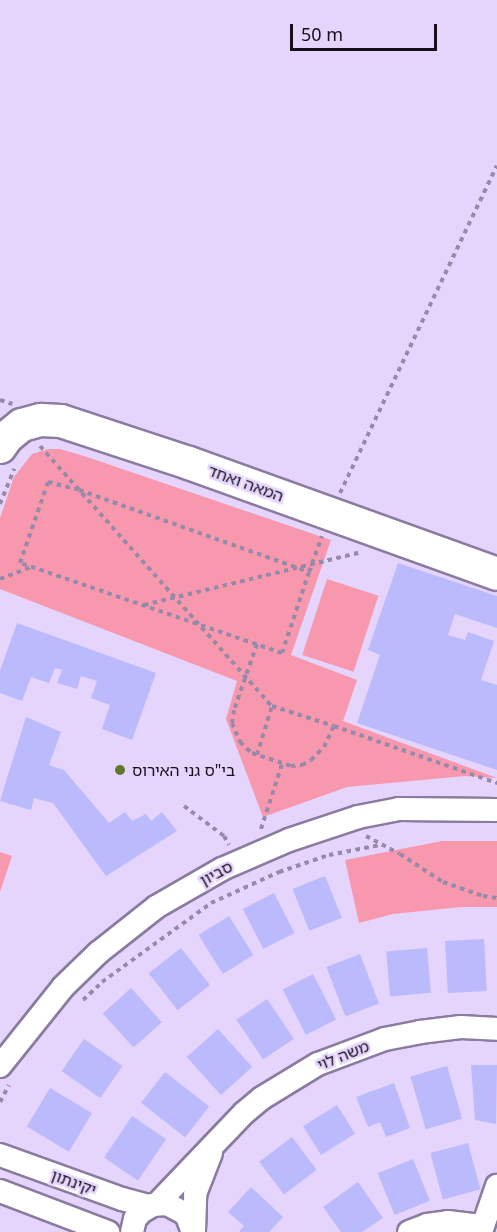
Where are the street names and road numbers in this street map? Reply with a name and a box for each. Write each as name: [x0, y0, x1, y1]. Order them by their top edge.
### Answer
street label: המאה ואחד: [206, 460, 286, 506]
street label: סביון: [196, 856, 236, 890]
street label: משה לוי: [314, 1036, 372, 1074]
street label: יקינתון: [49, 1165, 99, 1199]

